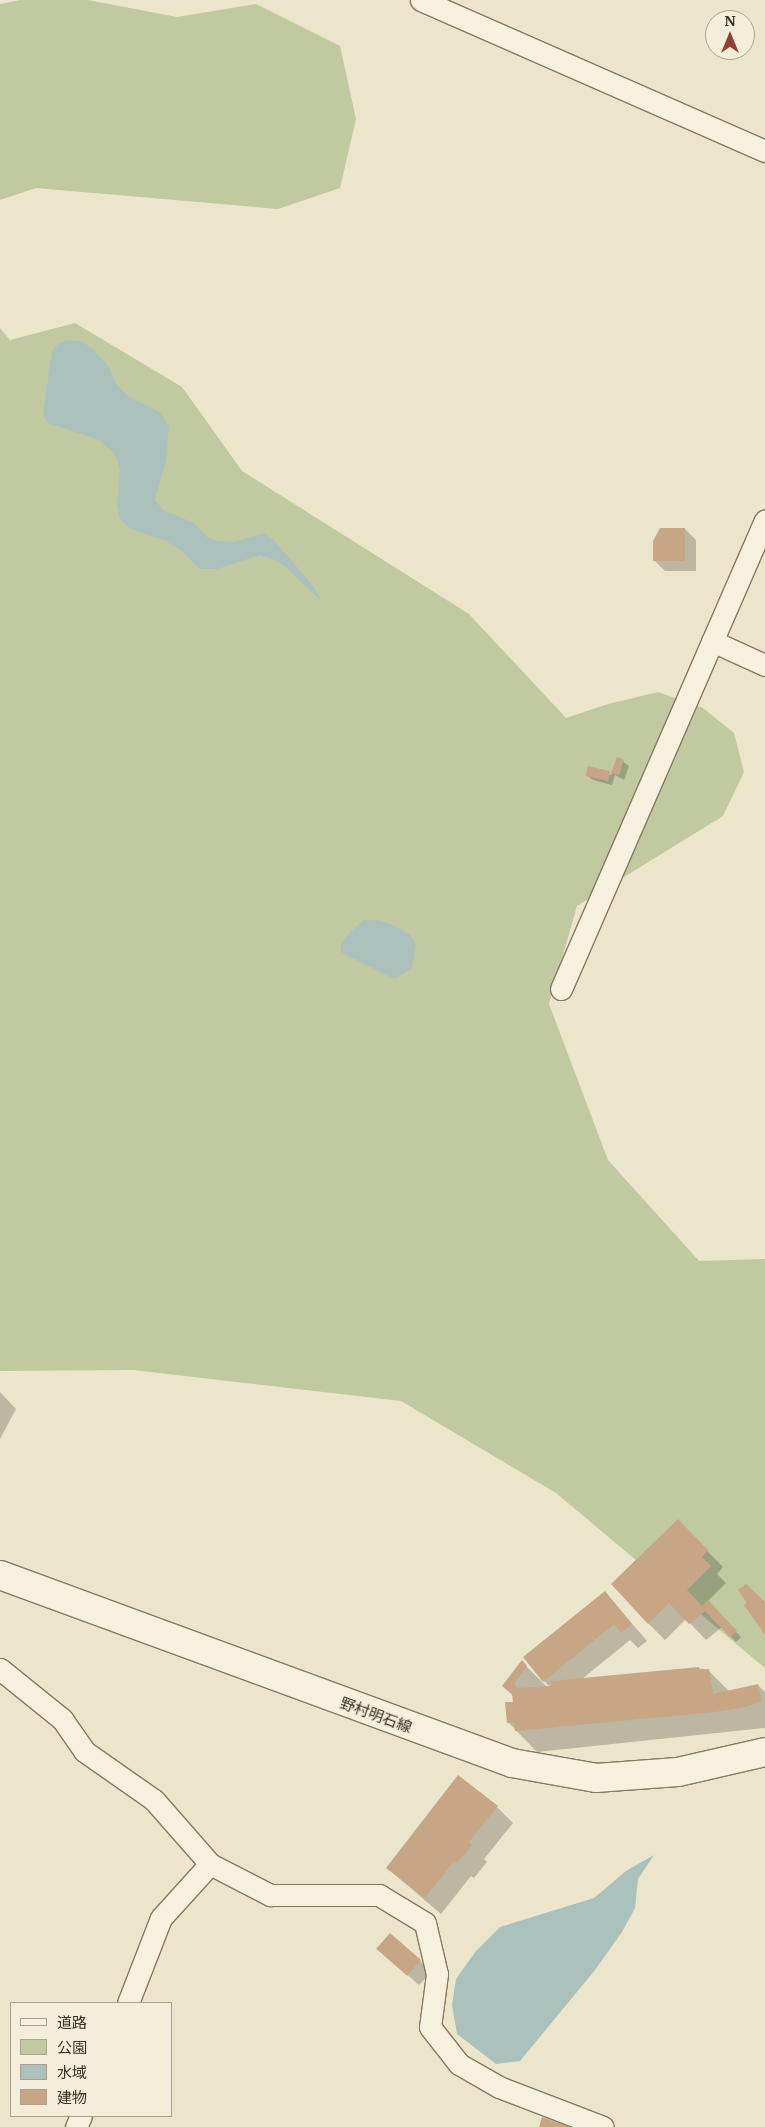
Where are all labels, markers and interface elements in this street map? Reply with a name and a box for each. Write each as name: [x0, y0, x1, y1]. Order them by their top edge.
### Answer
north arrow: [705, 10, 755, 60]
text: N: [724, 12, 736, 30]
street label: 野村明石線: [338, 1694, 414, 1736]
legend: [10, 2002, 172, 2117]
text: 道路: [57, 2013, 87, 2032]
text: 公園: [57, 2038, 87, 2057]
text: 水域: [57, 2063, 87, 2082]
text: 建物: [57, 2088, 87, 2107]

